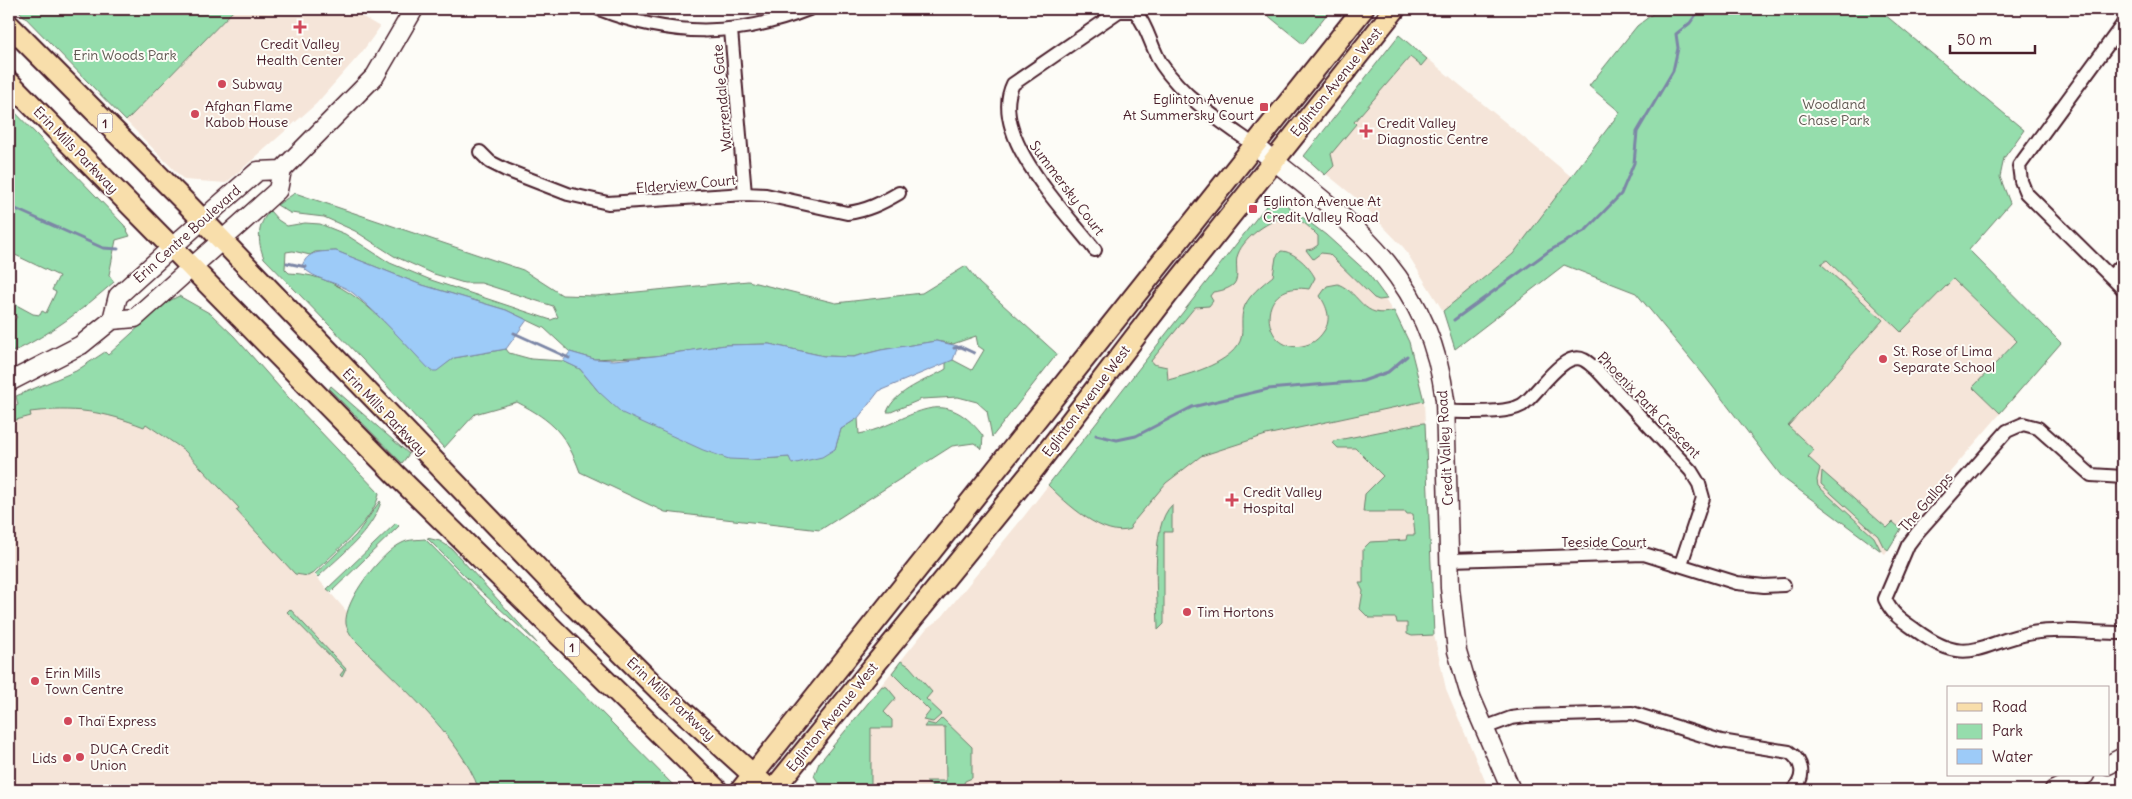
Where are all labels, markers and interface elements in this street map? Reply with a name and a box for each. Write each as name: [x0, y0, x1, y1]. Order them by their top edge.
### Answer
marker: Credit Valley Health Center: [293, 20, 307, 34]
scale bar: [1950, 22, 2034, 54]
street label: Eglinton Avenue West: [1286, 24, 1386, 140]
text: 50 m: [1957, 30, 1992, 49]
place label: Credit Valley Health Center: [257, 35, 344, 69]
street label: Warrendale Gate: [708, 44, 736, 152]
park label: Erin Woods Park: [73, 46, 177, 64]
place label: Subway: [232, 75, 283, 93]
marker: Subway: [216, 78, 228, 90]
place label: Eglinton Avenue At Summersky Court: [1123, 90, 1254, 124]
park label: Woodland Chase Park: [1798, 95, 1870, 129]
place label: Afghan Flame Kabob House: [205, 97, 293, 131]
marker: Eglinton Avenue At Summersky Court: [1258, 101, 1270, 113]
street label: Erin Mills Parkway: [30, 103, 122, 197]
marker: Afghan Flame Kabob House: [189, 108, 201, 120]
road number: 1: [98, 114, 112, 132]
place label: Credit Valley Diagnostic Centre: [1377, 114, 1488, 148]
marker: Credit Valley Diagnostic Centre: [1359, 124, 1373, 138]
street label: Summersky Court: [1025, 137, 1109, 239]
street label: Elderview Court: [635, 171, 737, 197]
street label: Erin Centre Boulevard: [130, 181, 244, 287]
place label: Eglinton Avenue At Credit Valley Road: [1263, 192, 1381, 226]
marker: Eglinton Avenue At Credit Valley Road: [1247, 203, 1259, 215]
street label: Eglinton Avenue West: [1038, 341, 1134, 460]
place label: St. Rose of Lima Separate School: [1893, 342, 1995, 376]
street label: Phoenix Park Crescent: [1594, 348, 1705, 462]
marker: St. Rose of Lima Separate School: [1877, 353, 1889, 365]
street label: Erin Mills Parkway: [339, 365, 431, 459]
street label: Credit Valley Road: [1433, 390, 1457, 506]
street label: The Gallops: [1895, 469, 1957, 535]
place label: Credit Valley Hospital: [1243, 483, 1322, 517]
marker: Credit Valley Hospital: [1225, 493, 1239, 507]
street label: Teeside Court: [1561, 533, 1647, 551]
place label: Tim Hortons: [1197, 603, 1274, 621]
marker: Tim Hortons: [1181, 606, 1193, 618]
road number: 1: [564, 638, 580, 656]
street label: Erin Mills Parkway: [623, 653, 719, 745]
street label: Eglinton Avenue West: [782, 659, 882, 775]
place label: Erin Mills Town Centre: [45, 664, 124, 698]
marker: Erin Mills Town Centre: [29, 675, 41, 687]
legend: [1947, 686, 2110, 776]
text: Road: [1992, 697, 2027, 716]
place label: Thaï Express: [78, 712, 156, 730]
marker: Thaï Express: [62, 715, 74, 727]
text: Park: [1992, 721, 2023, 740]
place label: DUCA Credit Union: [90, 740, 169, 774]
text: Water: [1992, 747, 2033, 766]
place label: Lids: [32, 749, 57, 767]
marker: DUCA Credit Union: [74, 751, 86, 763]
marker: Lids: [61, 752, 73, 764]

